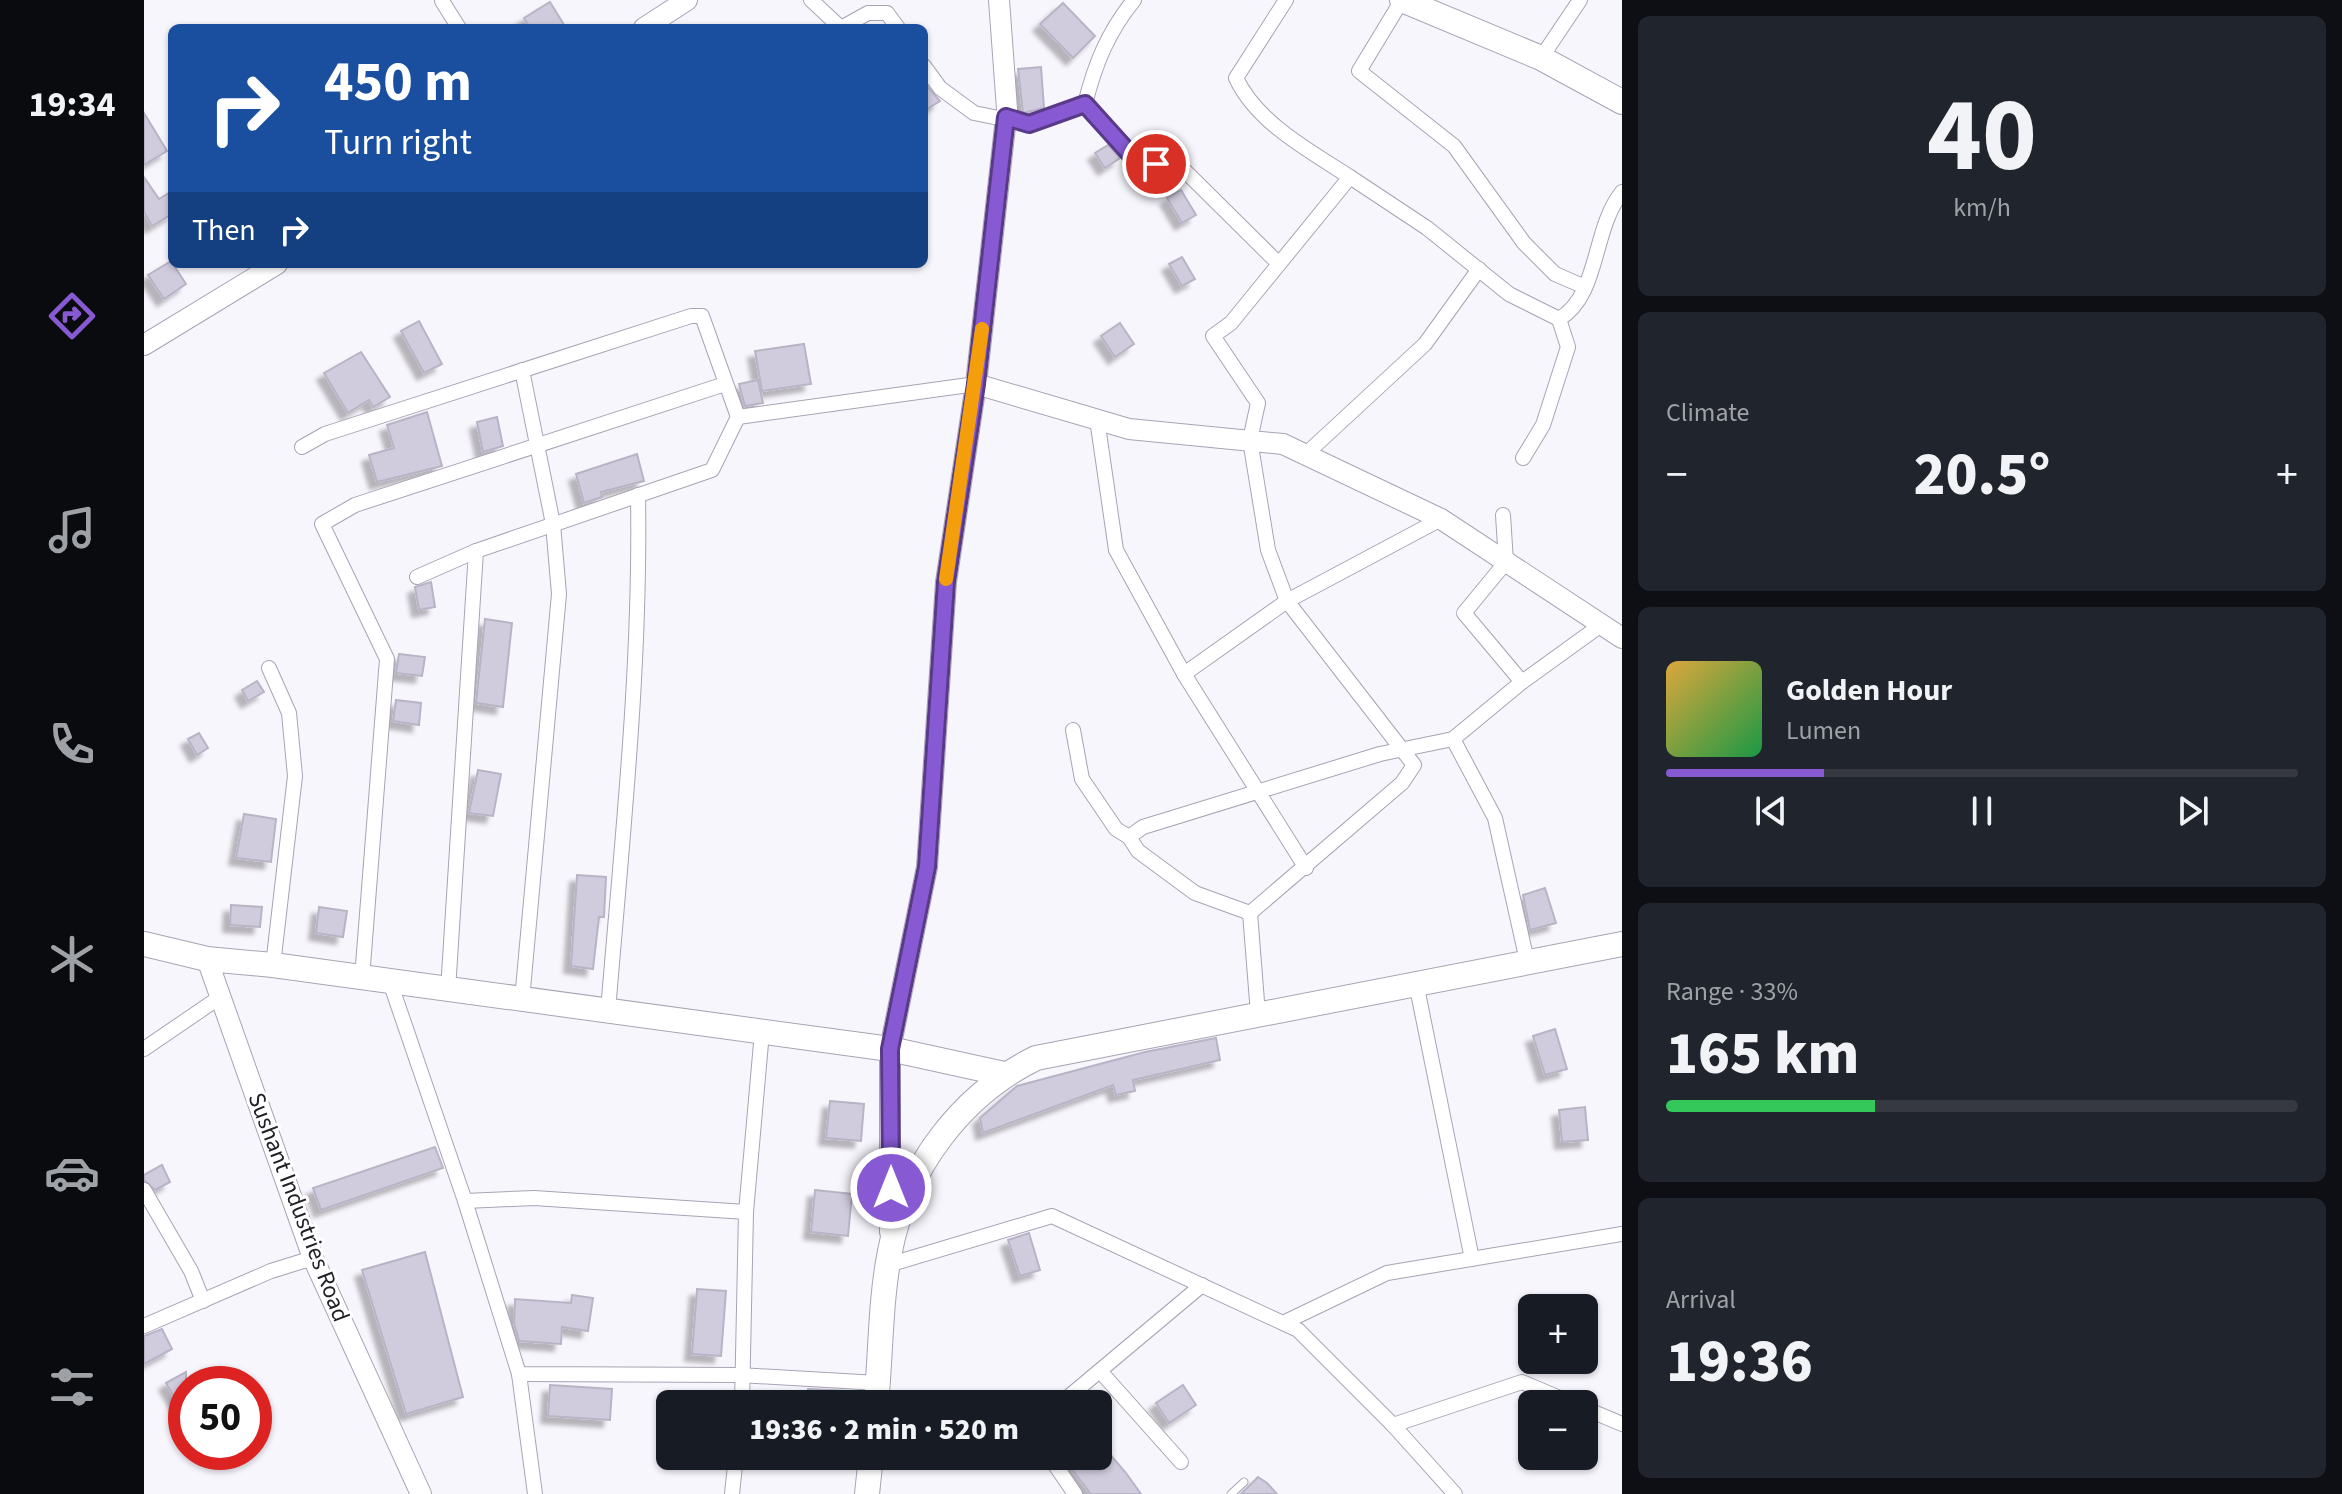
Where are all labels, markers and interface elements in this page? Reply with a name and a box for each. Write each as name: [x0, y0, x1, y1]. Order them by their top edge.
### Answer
text: 450 m: [324, 43, 472, 122]
icon: right: [192, 56, 296, 160]
text: 40: [1927, 63, 2037, 211]
text: 19:34: [29, 79, 115, 130]
text: Turn right: [324, 117, 472, 168]
pin: [1122, 130, 1190, 198]
icon: arrive: [1134, 142, 1178, 186]
text: km/h: [1953, 189, 2011, 226]
icon: right: [272, 208, 316, 252]
text: Then: [192, 209, 256, 252]
icon: directions: [44, 288, 100, 344]
text: Climate: [1666, 394, 1750, 431]
text: 20.5°: [1914, 433, 2050, 518]
text: −: [1666, 444, 1688, 507]
text: +: [2276, 444, 2298, 507]
icon: music: [44, 502, 100, 558]
text: Golden Hour: [1786, 669, 1952, 712]
text: Lumen: [1786, 712, 1861, 749]
icon: phone: [44, 716, 100, 772]
icon: previous: [1749, 789, 1793, 833]
icon: pause: [1960, 789, 2004, 833]
icon: next: [2171, 789, 2215, 833]
icon: climate: [44, 931, 100, 987]
text: Range · 33%: [1666, 973, 1798, 1010]
text: 165 km: [1666, 1012, 1859, 1097]
street label: Sushant Industries Road: [239, 1087, 358, 1327]
icon: car: [44, 1145, 100, 1201]
position arrow: [849, 1146, 933, 1230]
text: Arrival: [1666, 1281, 1736, 1318]
map controls: [1518, 1294, 1598, 1470]
button: +: [1518, 1294, 1598, 1374]
text: 19:36: [1666, 1320, 1813, 1405]
icon: filters: [44, 1359, 100, 1415]
speed limit sign: 50: [168, 1366, 272, 1470]
button: −: [1518, 1390, 1598, 1470]
text: 19:36 · 2 min · 520 m: [749, 1408, 1019, 1451]

